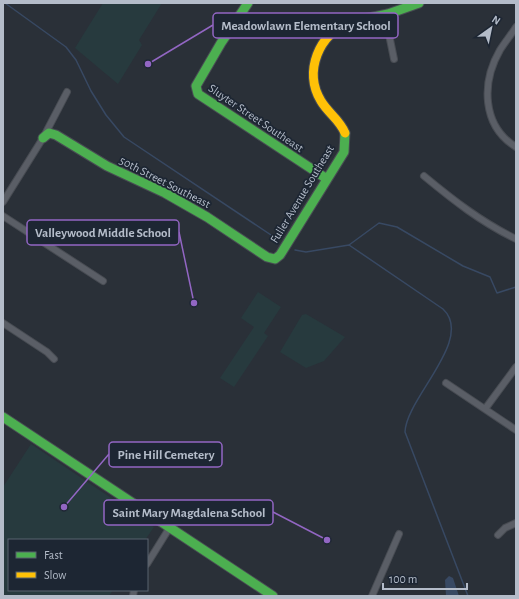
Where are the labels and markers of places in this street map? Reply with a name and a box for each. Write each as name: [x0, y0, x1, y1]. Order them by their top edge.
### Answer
callout: Meadowlawn Elementary School: [213, 13, 398, 38]
callout: Valleywood Middle School: [27, 220, 179, 245]
callout: Pine Hill Cemetery: [109, 442, 222, 467]
callout: Saint Mary Magdalena School: [104, 500, 273, 525]

